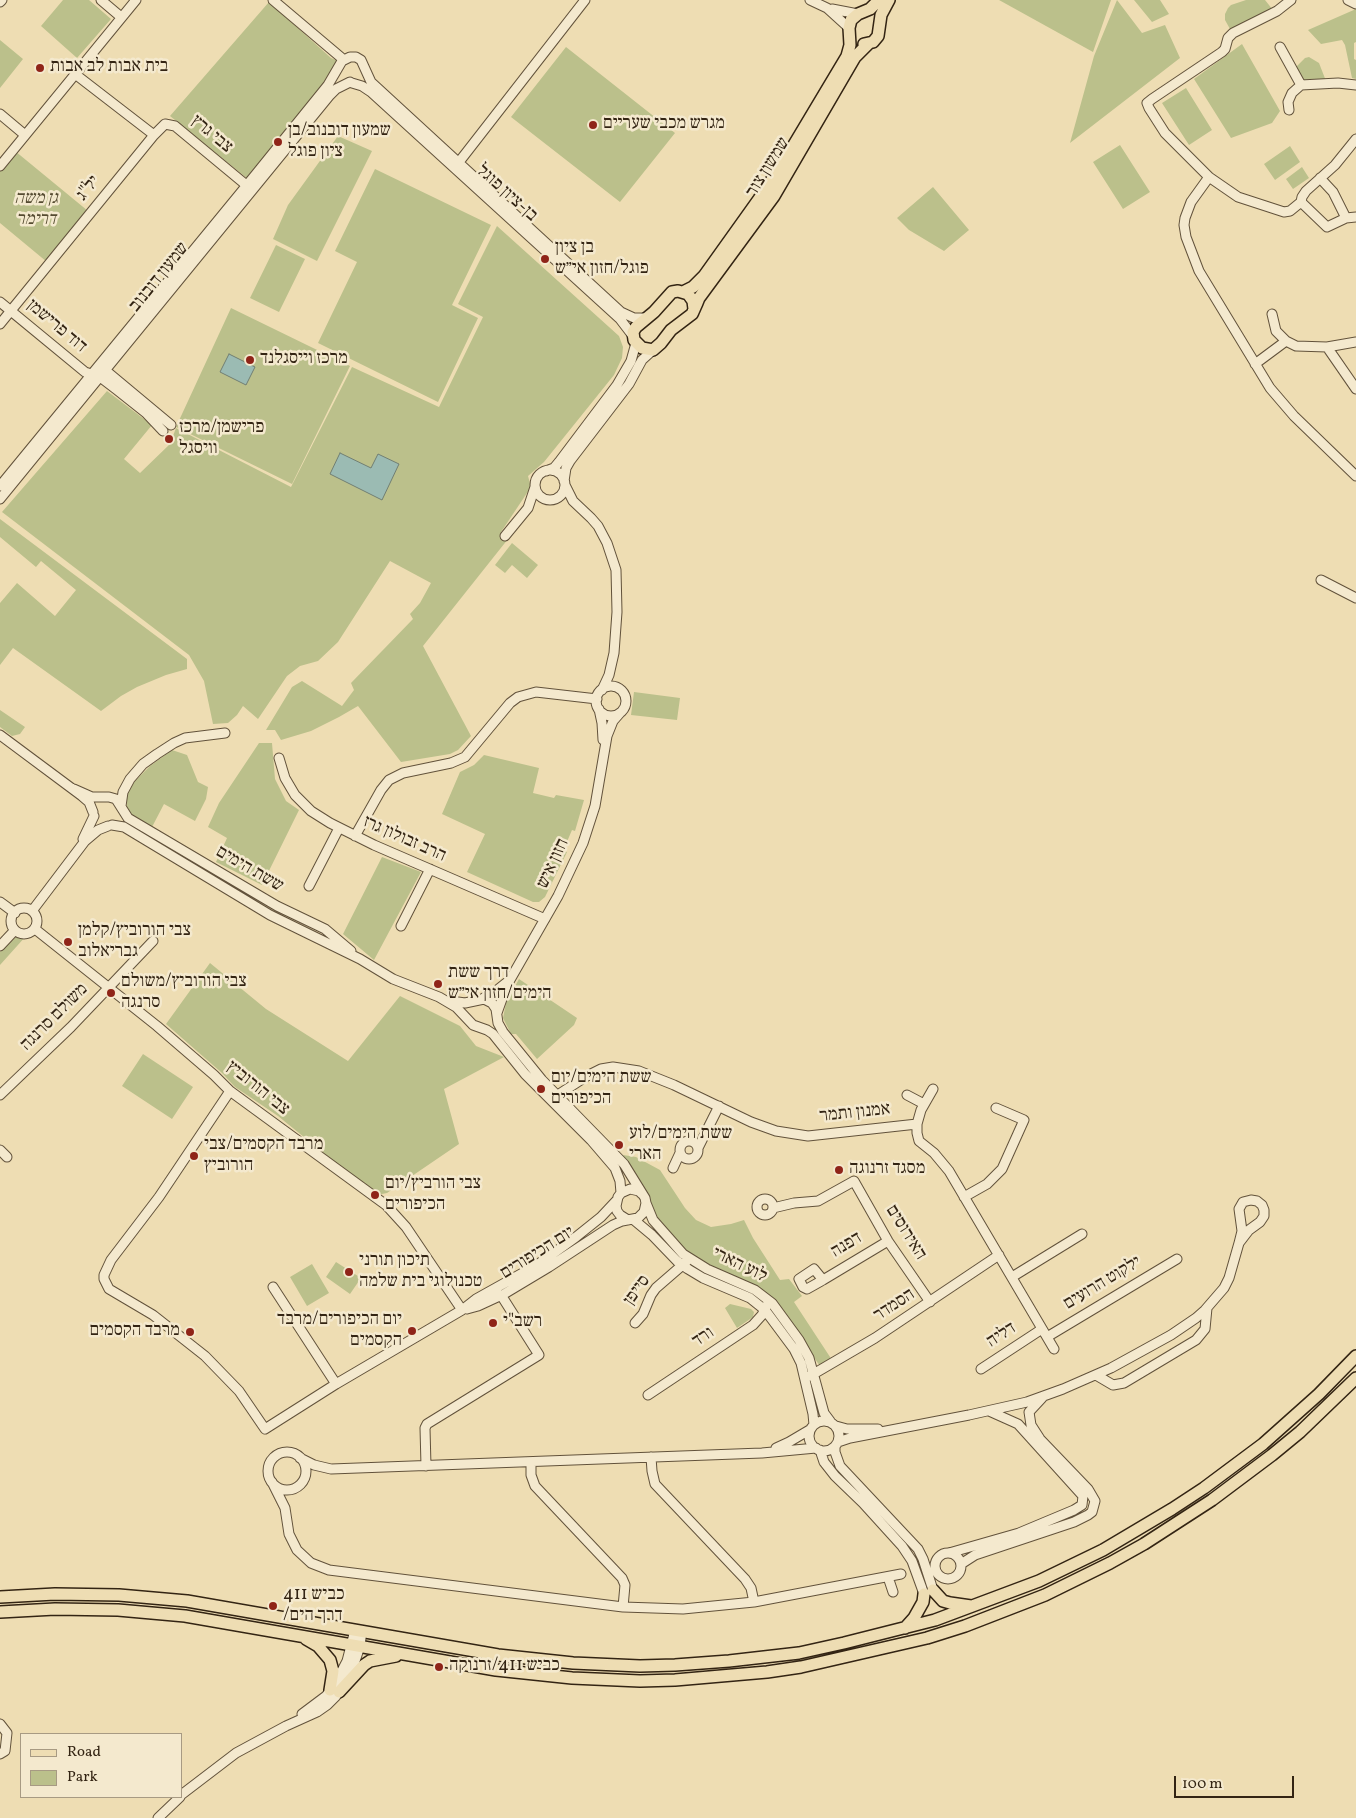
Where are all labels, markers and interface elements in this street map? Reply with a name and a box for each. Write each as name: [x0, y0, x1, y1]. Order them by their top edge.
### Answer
place label: בית אבות לב אבות: [50, 57, 168, 79]
marker: בית אבות לב אבות: [34, 62, 46, 74]
street label: צבי גרץ: [186, 111, 236, 159]
place label: מגרש מכבי שעריים: [603, 114, 725, 136]
marker: מגרש מכבי שעריים: [587, 119, 599, 131]
place label: שמעון דובנוב/בן ציון פוגל: [288, 121, 391, 163]
street label: שמשון צור: [742, 134, 796, 202]
marker: שמעון דובנוב/בן ציון פוגל: [272, 136, 284, 148]
street label: בן-ציון פוגל: [471, 161, 541, 227]
street label: יל"ג: [72, 172, 106, 206]
park label: גן משה דרימר: [14, 189, 58, 232]
place label: בן ציון פוגל/חזון אי״ש: [555, 238, 649, 280]
street label: שמעון דובנוב: [125, 239, 195, 317]
marker: בן ציון פוגל/חזון אי״ש: [539, 253, 551, 265]
street label: דוד פרישמן: [21, 295, 91, 359]
place label: מרכז וייסגלנד: [260, 349, 348, 371]
marker: מרכז וייסגלנד: [244, 354, 256, 366]
place label: פרישמן/מרכז וויסגל: [179, 418, 264, 460]
marker: פרישמן/מרכז וויסגל: [163, 433, 175, 445]
street label: הרב זבולון גרז: [359, 812, 449, 868]
street label: חזון איש: [533, 836, 575, 892]
street label: ששת הימים: [211, 842, 287, 898]
place label: צבי הורוביץ/קלמן גבריאלוב: [78, 921, 191, 964]
marker: צבי הורוביץ/קלמן גבריאלוב: [62, 936, 74, 948]
place label: דרך ששת הימים/חזון אי״ש: [448, 963, 552, 1006]
place label: צבי הורוביץ/משולם סרנגה: [121, 972, 247, 1014]
marker: דרך ששת הימים/חזון אי״ש: [432, 978, 444, 990]
street label: משולם סרנגה: [17, 980, 93, 1056]
marker: צבי הורוביץ/משולם סרנגה: [105, 987, 117, 999]
street label: צבי הורוביץ: [221, 1057, 293, 1121]
place label: ששת הימים/יום הכיפורים: [551, 1068, 652, 1110]
marker: ששת הימים/יום הכיפורים: [535, 1083, 547, 1095]
street label: אמנון ותמר: [818, 1100, 892, 1128]
place label: ששת הימים/לוע הארי: [629, 1124, 732, 1166]
place label: מרבד הקסמים/צבי הורוביץ: [204, 1135, 323, 1178]
marker: ששת הימים/לוע הארי: [613, 1139, 625, 1151]
marker: מרבד הקסמים/צבי הורוביץ: [188, 1150, 200, 1162]
place label: מסגד זרנוגה: [849, 1159, 925, 1181]
marker: מסגד זרנוגה: [833, 1164, 845, 1176]
place label: צבי הורביץ/יום הכיפורים: [385, 1174, 481, 1216]
marker: צבי הורביץ/יום הכיפורים: [369, 1189, 381, 1201]
street label: האירוסים: [880, 1201, 930, 1265]
street label: יום הכיפורים: [497, 1223, 579, 1285]
street label: דפנה: [827, 1228, 867, 1264]
street label: לוע הארי: [708, 1244, 770, 1288]
place label: תיכון תורני טכנולוגי בית שלמה: [359, 1251, 482, 1294]
street label: ילקוט הרועים: [1060, 1252, 1146, 1316]
marker: תיכון תורני טכנולוגי בית שלמה: [343, 1266, 355, 1278]
street label: סייפן: [620, 1272, 656, 1310]
street label: הסמדר: [870, 1285, 920, 1327]
place label: יום הכיפורים/מרבד הקסמים: [277, 1310, 402, 1352]
place label: רשב"י: [503, 1312, 542, 1334]
marker: רשב"י: [487, 1317, 499, 1329]
street label: דליה: [983, 1318, 1021, 1354]
place label: מרבד הקסמים: [89, 1321, 180, 1343]
street label: ורד: [689, 1323, 719, 1353]
marker: יום הכיפורים/מרבד הקסמים: [406, 1325, 418, 1337]
marker: מרבד הקסמים: [184, 1326, 196, 1338]
place label: כביש 411 /דרך הים: [283, 1585, 345, 1628]
marker: כביש 411 /דרך הים: [267, 1600, 279, 1612]
place label: כביש 411/זרנוקה: [449, 1656, 560, 1678]
marker: כביש 411/זרנוקה: [433, 1661, 445, 1673]
legend: [20, 1733, 182, 1798]
text: Road: [67, 1742, 101, 1763]
scale bar: [1176, 1766, 1296, 1798]
text: Park: [67, 1767, 98, 1788]
text: 100 m: [1182, 1774, 1222, 1795]

